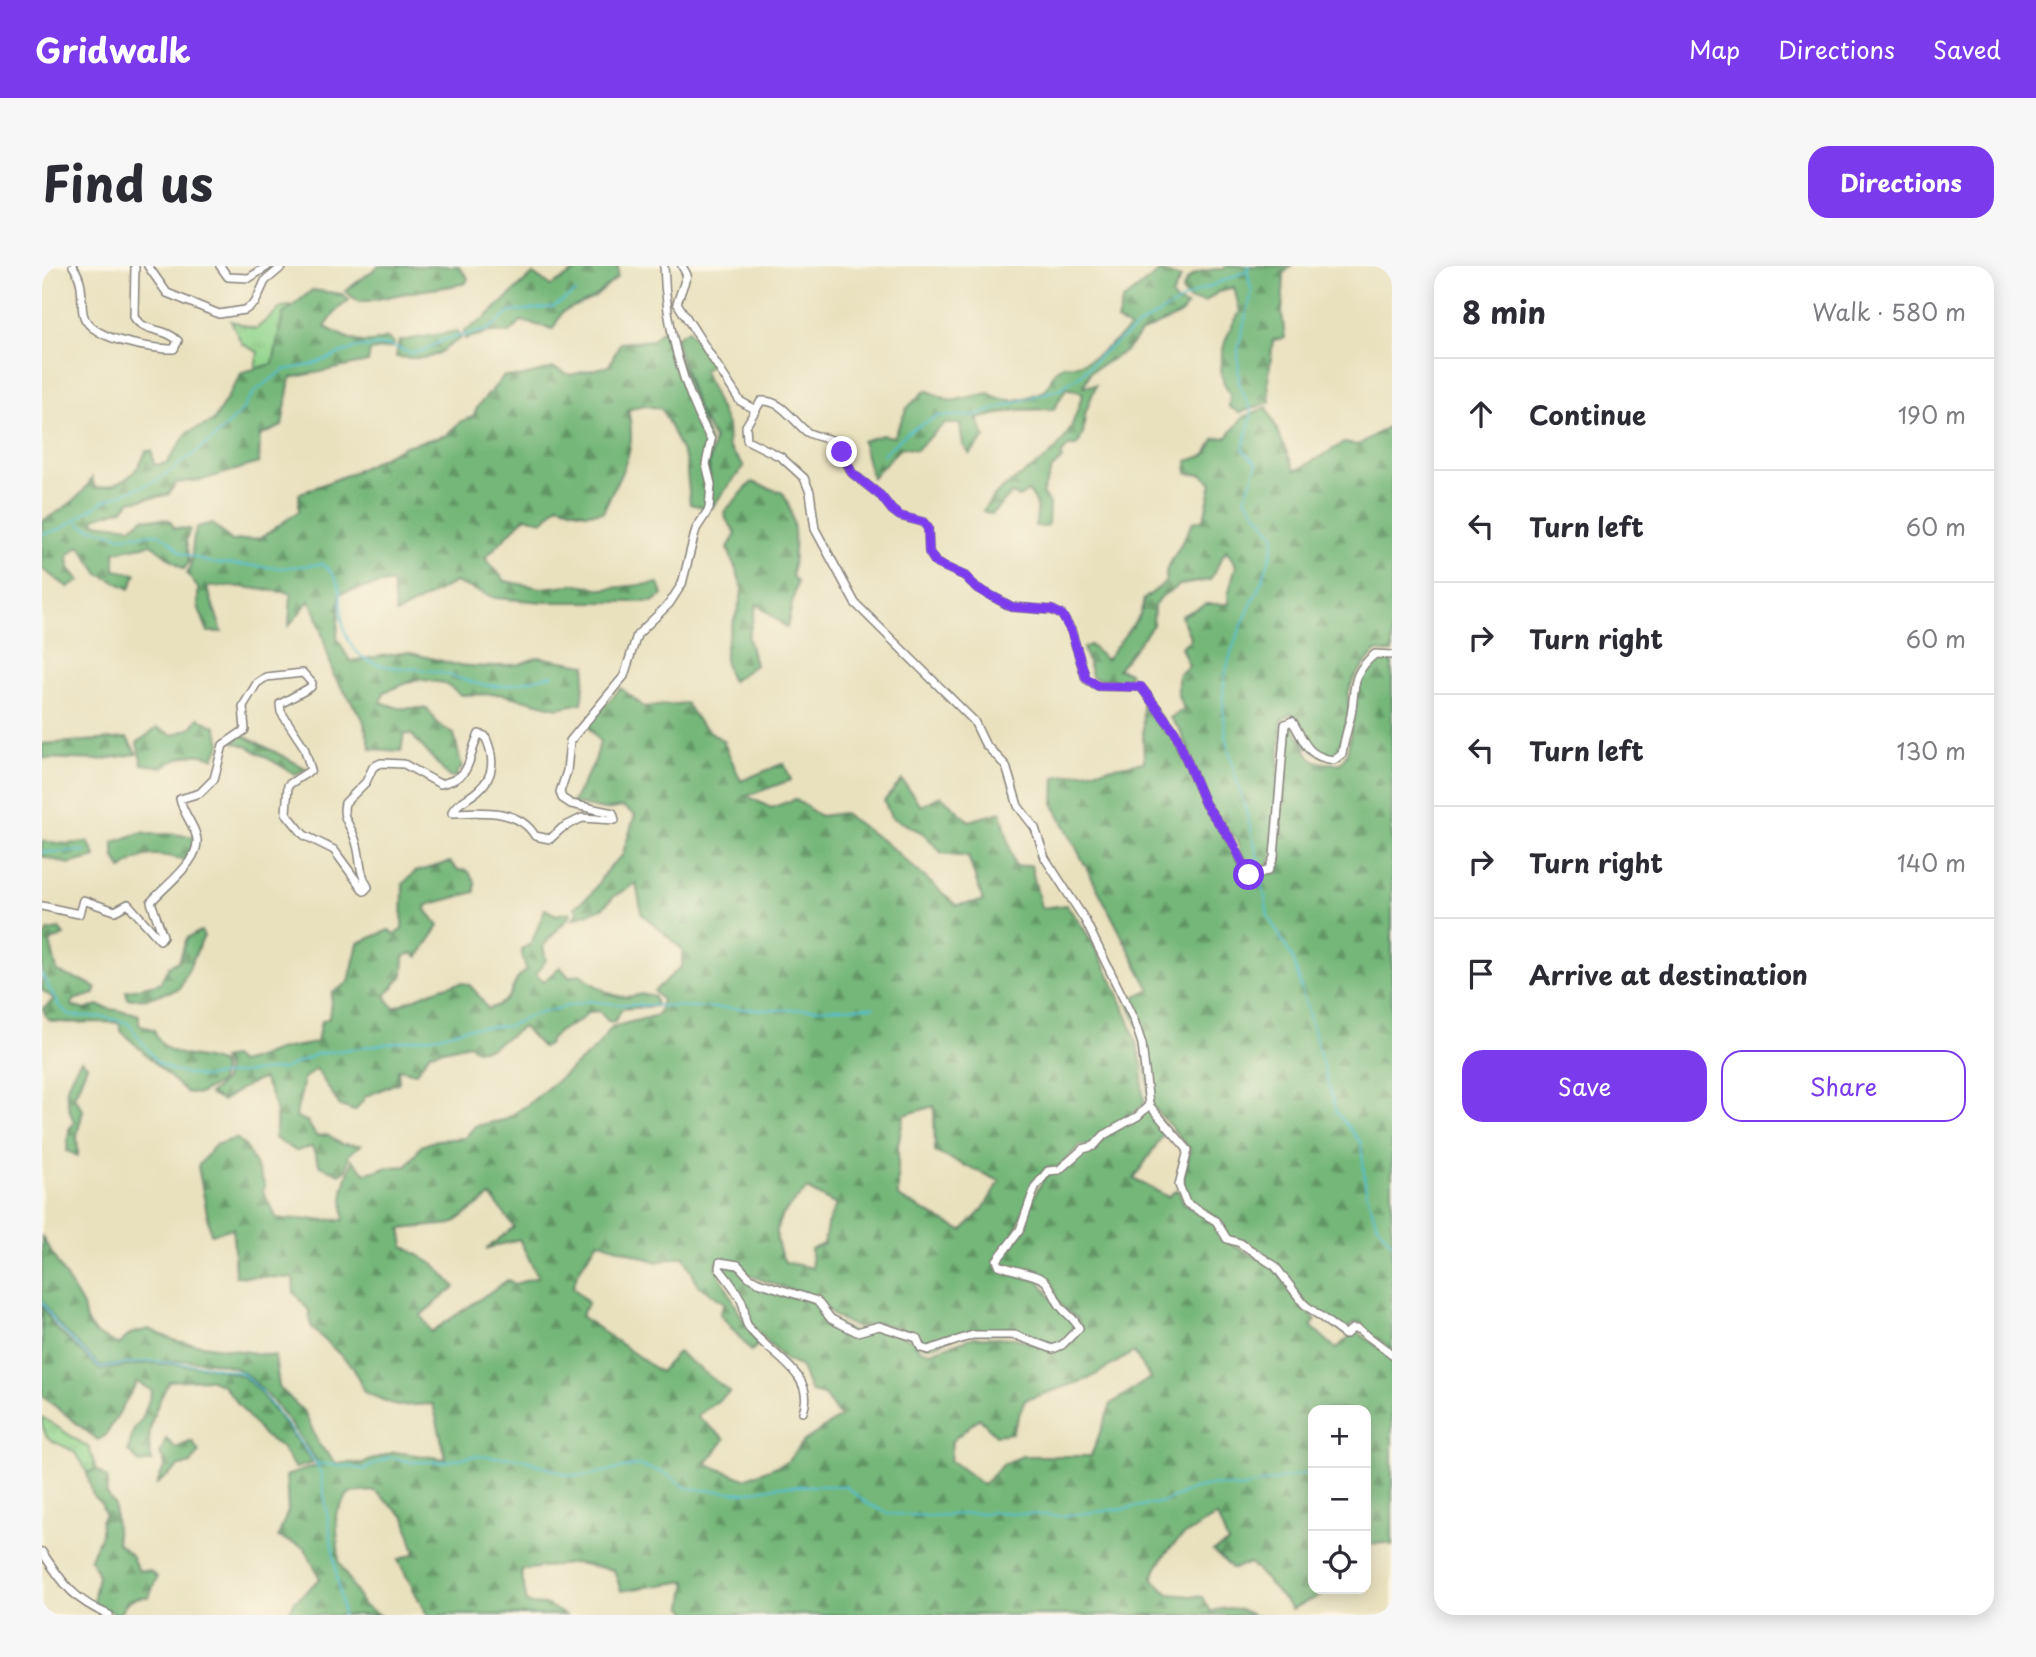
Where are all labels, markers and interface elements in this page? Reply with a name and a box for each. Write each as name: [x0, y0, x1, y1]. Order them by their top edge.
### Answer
text: Gridwalk: [35, 24, 191, 74]
text: Map: [1689, 31, 1740, 67]
text: Directions: [1778, 31, 1895, 67]
text: Saved: [1933, 31, 2001, 67]
text: Find us: [42, 145, 213, 219]
button: Directions: [1808, 146, 1994, 218]
text: 8 min: [1462, 289, 1546, 334]
text: Walk · 580 m: [1812, 294, 1966, 329]
icon: ahead: [1462, 395, 1500, 433]
text: Continue: [1529, 395, 1646, 434]
text: 190 m: [1898, 397, 1966, 432]
route end: [826, 436, 857, 467]
icon: left: [1462, 507, 1500, 545]
text: Turn left: [1529, 507, 1644, 546]
text: 60 m: [1906, 509, 1966, 544]
icon: right: [1462, 619, 1500, 657]
text: Turn right: [1529, 619, 1663, 658]
text: 60 m: [1906, 621, 1966, 656]
icon: left: [1462, 731, 1500, 769]
text: Turn left: [1529, 731, 1644, 770]
text: 130 m: [1896, 733, 1966, 768]
icon: right: [1462, 843, 1500, 881]
text: Turn right: [1529, 843, 1663, 882]
text: 140 m: [1897, 845, 1966, 880]
route start: [1233, 859, 1264, 890]
icon: arrive: [1462, 955, 1500, 993]
text: Arrive at destination: [1529, 955, 1808, 994]
button: Save: [1462, 1050, 1707, 1122]
button: Share: [1721, 1050, 1966, 1122]
map controls: [1308, 1405, 1371, 1594]
button: +: [1308, 1405, 1371, 1468]
button: −: [1308, 1468, 1371, 1531]
button: locate: [1308, 1531, 1371, 1594]

